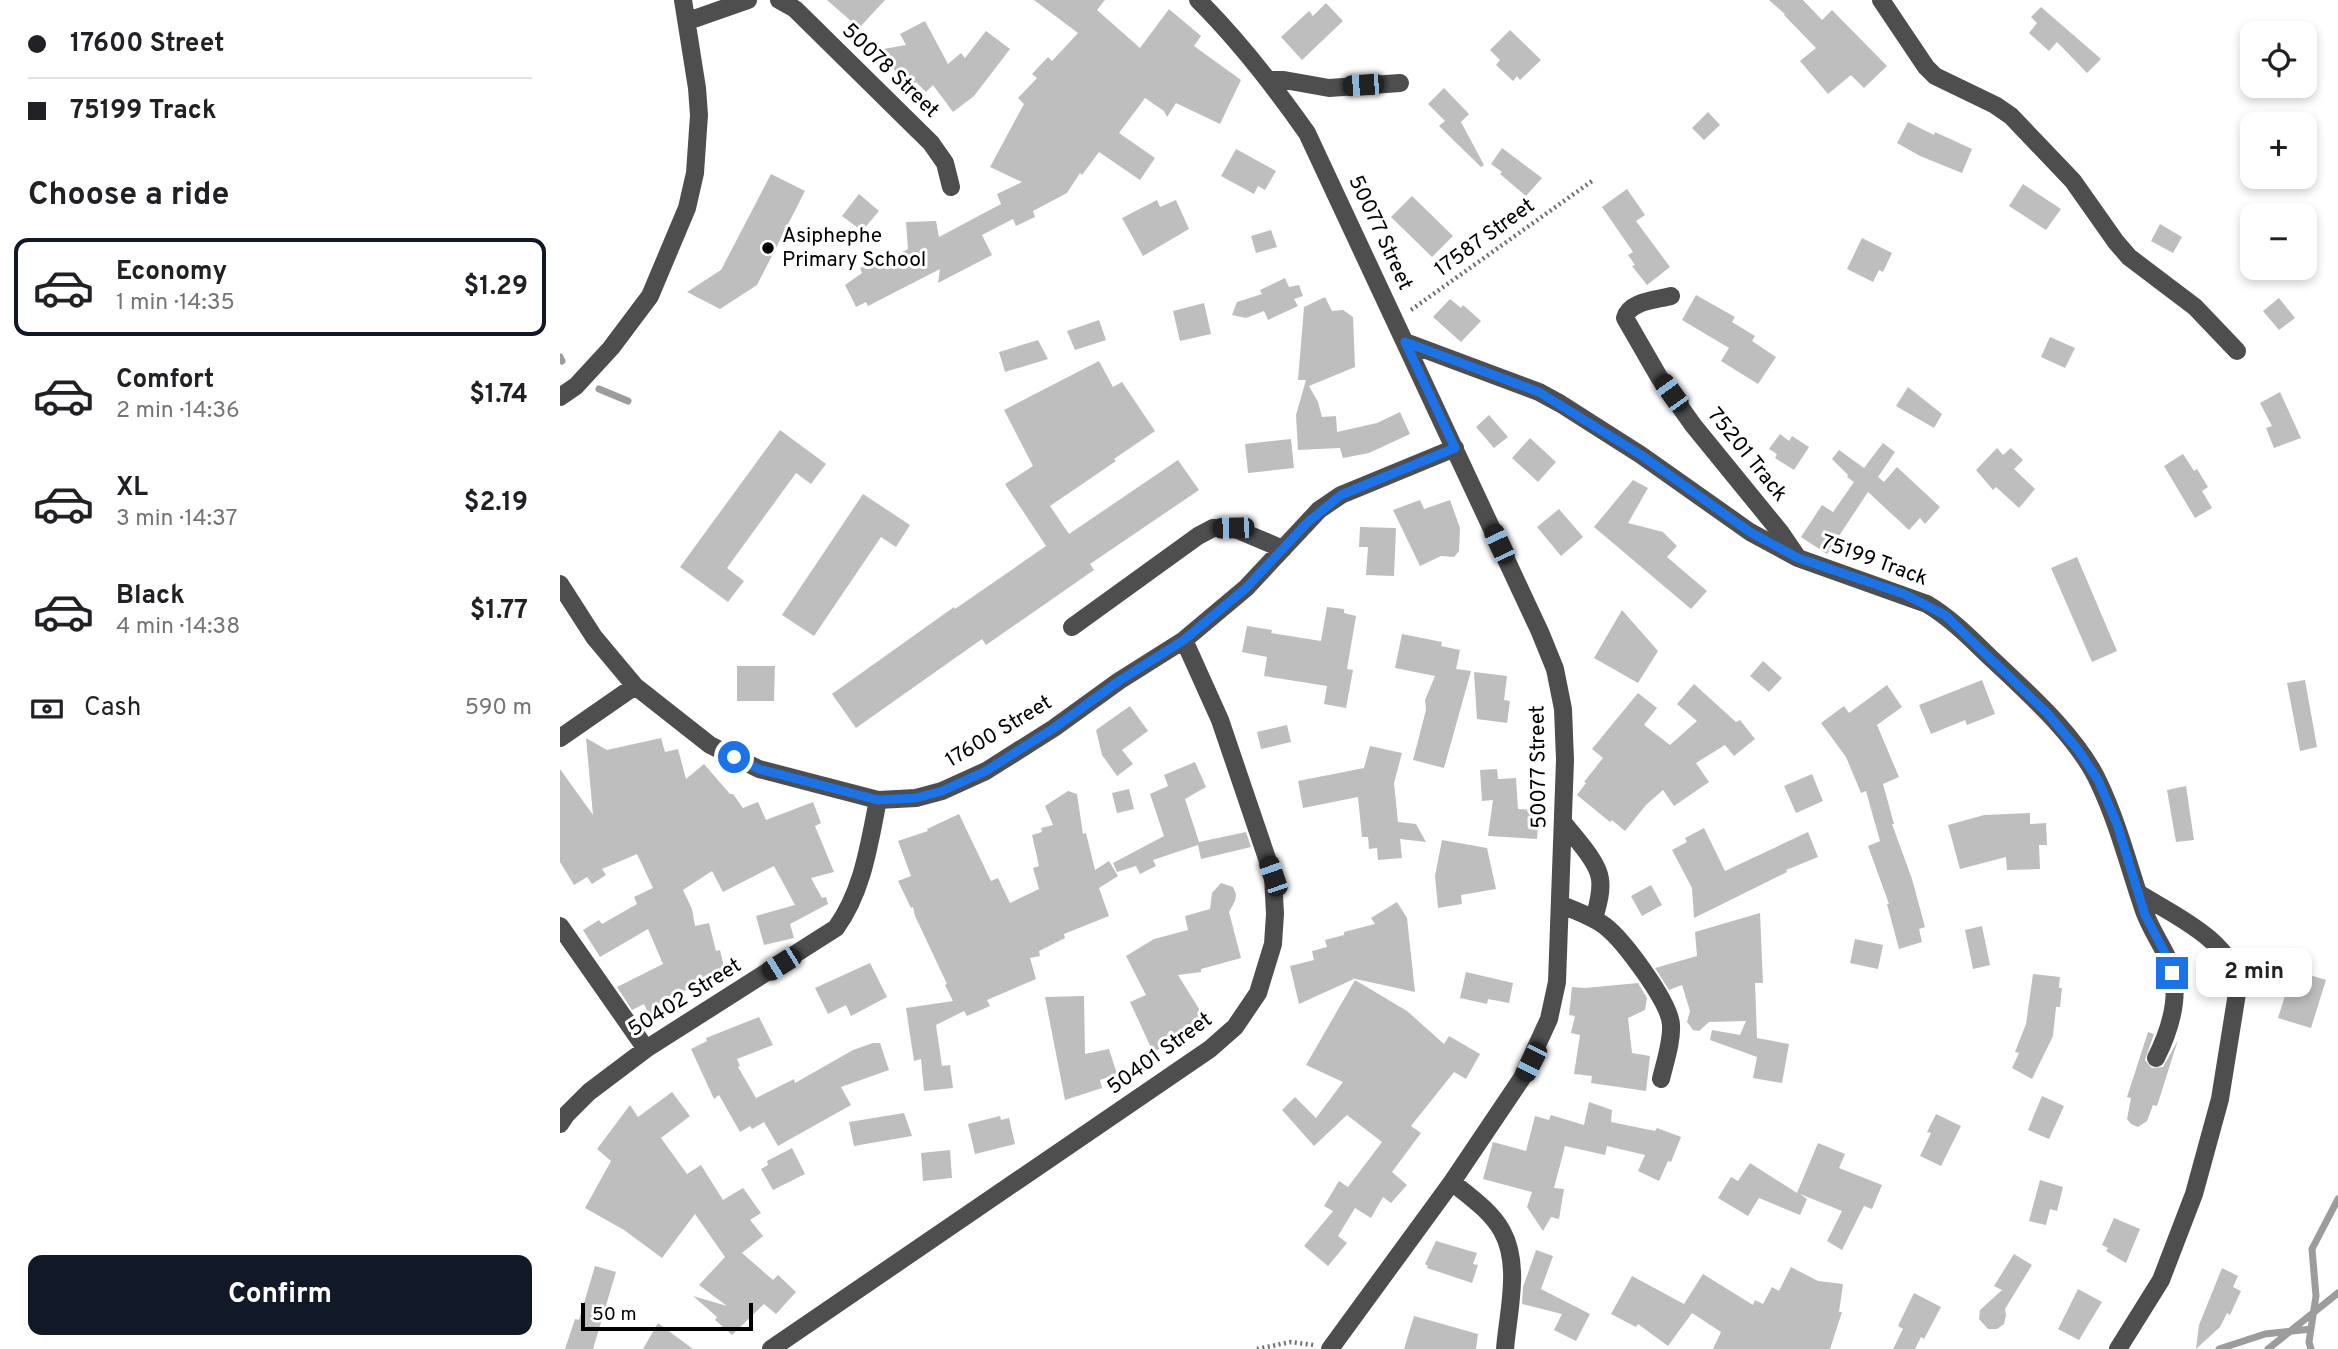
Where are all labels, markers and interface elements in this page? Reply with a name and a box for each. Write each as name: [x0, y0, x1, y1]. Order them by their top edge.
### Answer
street label: 50078 Street: [836, 18, 944, 124]
map controls: [2240, 21, 2317, 280]
button: locate: [2240, 21, 2317, 98]
text: 17600 Street: [70, 28, 224, 61]
car: [1342, 73, 1385, 97]
text: 75199 Track: [70, 95, 216, 128]
button: +: [2240, 112, 2317, 189]
street label: 50077 Street: [1342, 171, 1418, 295]
text: Choose a ride: [28, 176, 229, 216]
street label: 17587 Street: [1430, 193, 1540, 283]
button: −: [2240, 203, 2317, 280]
place label: Asiphephe Primary School: [782, 223, 926, 274]
marker: Asiphephe Primary School: [760, 240, 776, 256]
icon: car: [32, 256, 95, 319]
text: Economy: [116, 256, 227, 289]
text: $1.29: [464, 271, 528, 304]
text: 1 min · 14:35: [116, 289, 235, 318]
icon: car: [32, 364, 95, 427]
text: Comfort: [116, 364, 214, 397]
car: [1651, 370, 1692, 416]
text: $1.74: [469, 379, 528, 412]
text: 2 min · 14:36: [116, 397, 240, 426]
street label: 75201 Track: [1701, 402, 1793, 508]
icon: car: [32, 472, 95, 535]
text: XL: [116, 472, 148, 505]
text: $2.19: [464, 487, 528, 520]
text: 3 min · 14:37: [116, 505, 238, 534]
car: [1212, 517, 1255, 539]
car: [1481, 521, 1518, 567]
street label: 75199 Track: [1817, 529, 1931, 593]
icon: car: [32, 580, 95, 643]
text: Black: [116, 580, 185, 613]
text: $1.77: [470, 595, 528, 628]
text: 4 min · 14:38: [116, 613, 240, 642]
icon: cash: [28, 690, 66, 728]
street label: 17600 Street: [941, 690, 1057, 774]
text: Cash: [84, 692, 141, 725]
text: 590 m: [465, 694, 532, 723]
street label: 50077 Street: [1524, 705, 1554, 829]
route start: [718, 741, 750, 773]
car: [1257, 853, 1290, 899]
car: [758, 944, 805, 984]
callout: 2 min: [2196, 948, 2312, 998]
street label: 50402 Street: [623, 952, 747, 1044]
route end: [2156, 957, 2188, 989]
text: 2 min: [2224, 958, 2284, 987]
street label: 50401 Street: [1102, 1007, 1218, 1101]
car: [1513, 1039, 1550, 1085]
button: Confirm: [28, 1255, 532, 1335]
scale bar: [581, 1300, 752, 1332]
text: 50 m: [592, 1303, 637, 1327]

